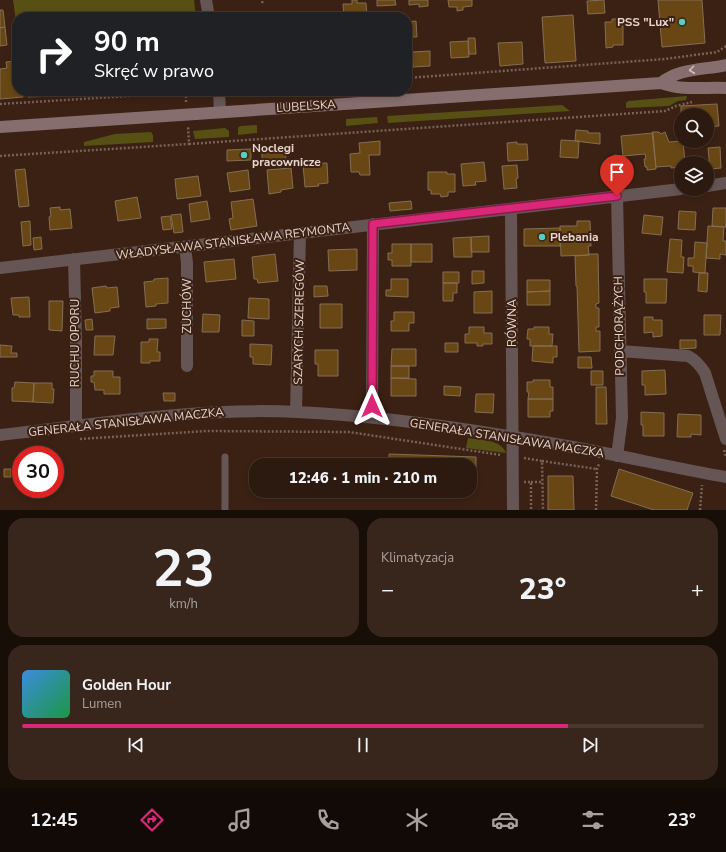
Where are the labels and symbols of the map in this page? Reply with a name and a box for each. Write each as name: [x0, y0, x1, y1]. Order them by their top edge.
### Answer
place label: PSS "Lux": [617, 14, 674, 30]
marker: PSS "Lux": [677, 17, 687, 27]
one-way arrow: [689, 65, 695, 74]
street label: LUBELSKA: [276, 96, 337, 116]
place label: Noclegi pracownicze: [252, 140, 321, 170]
marker: Noclegi pracownicze: [239, 150, 249, 160]
pin: [600, 155, 634, 196]
street label: WŁADYSŁAWA STANISŁAWA REYMONTA: [115, 219, 351, 263]
place label: Plebania: [550, 229, 599, 245]
marker: Plebania: [537, 232, 547, 242]
street label: SZARYCH SZEREGÓW: [290, 259, 308, 385]
street label: PODCHORĄŻYCH: [610, 276, 628, 376]
street label: ZUCHÓW: [179, 278, 195, 334]
street label: RUCHU OPORU: [67, 299, 83, 387]
street label: RÓWNA: [504, 299, 520, 347]
position arrow: [351, 385, 393, 427]
street label: GENERAŁA STANISŁAWA MACZKA: [27, 404, 225, 440]
street label: GENERAŁA STANISŁAWA MACZKA: [409, 415, 606, 461]
speed limit sign: 30: [12, 446, 64, 498]

